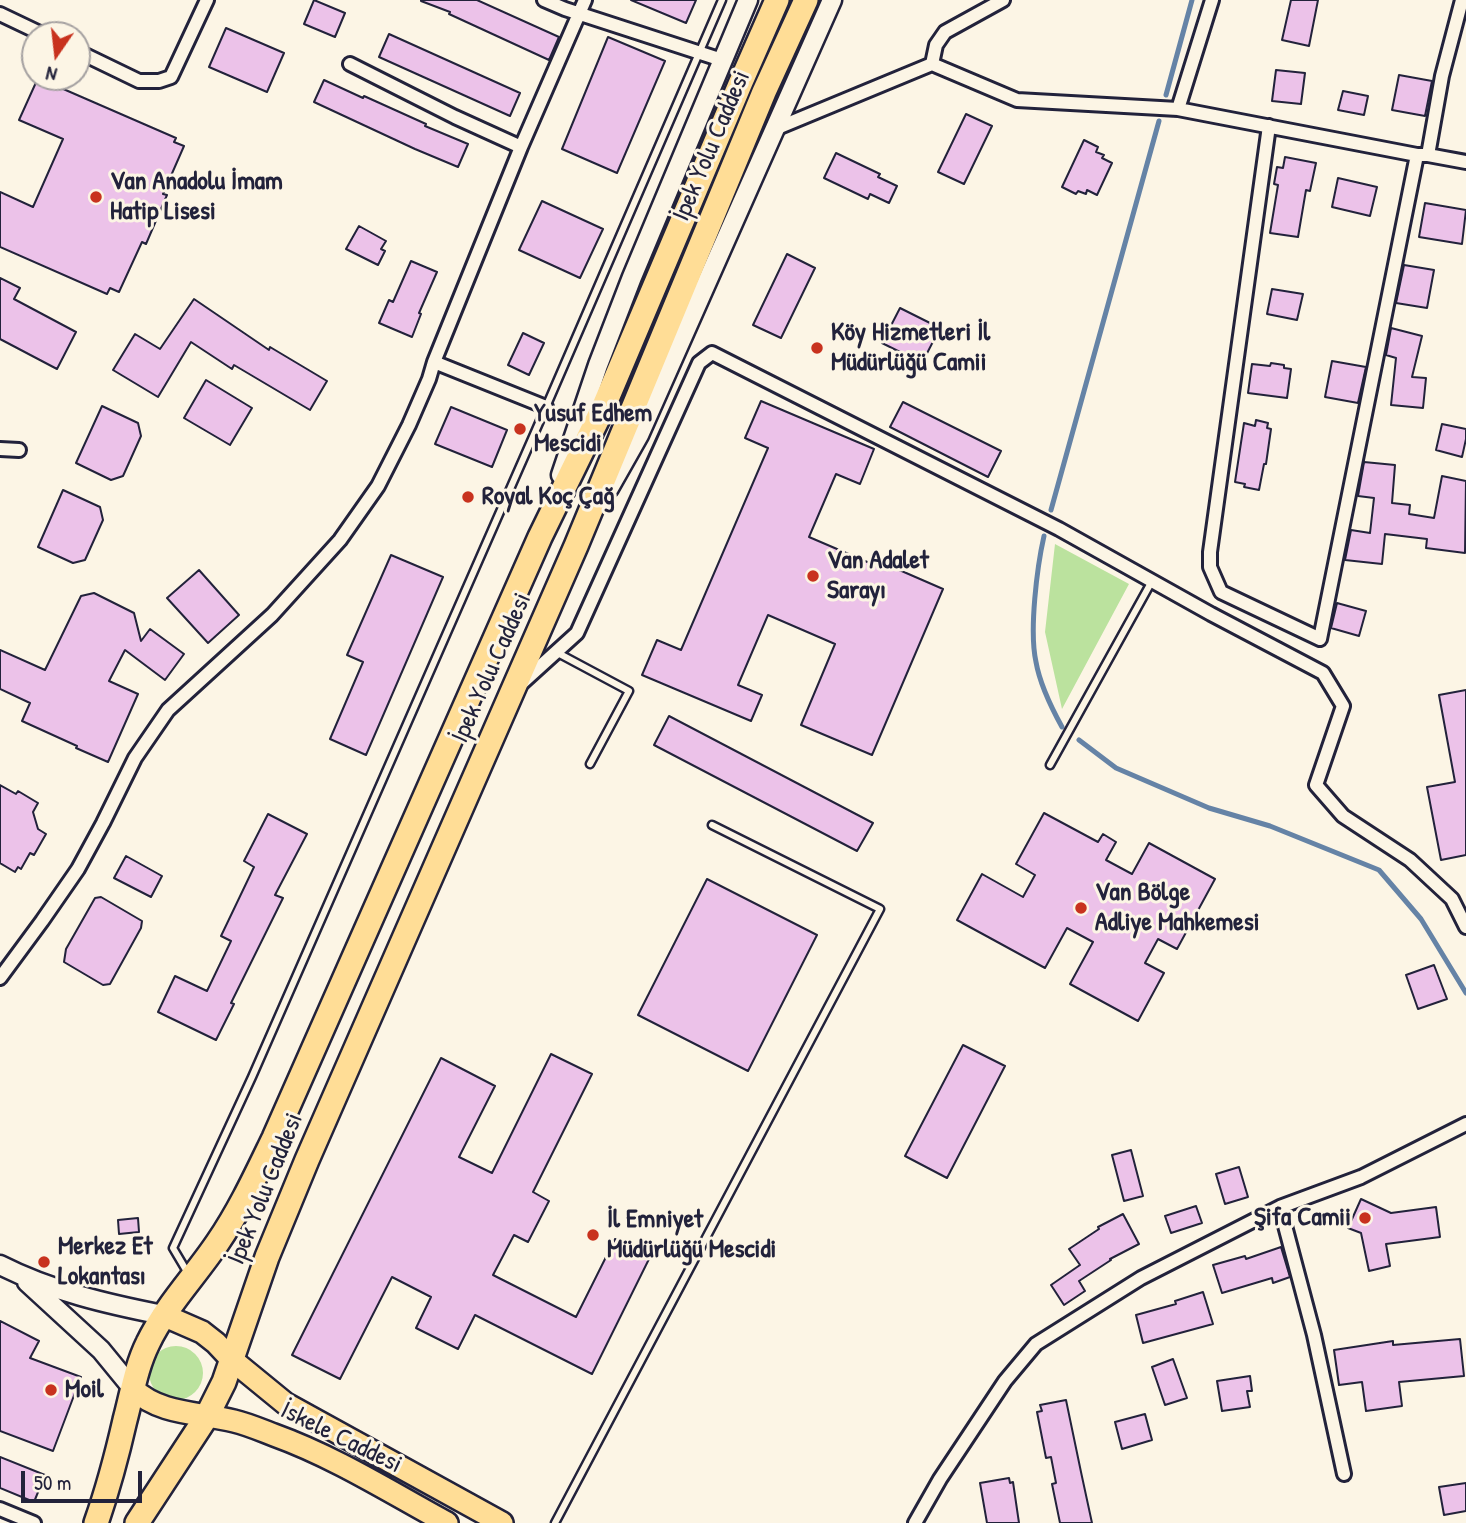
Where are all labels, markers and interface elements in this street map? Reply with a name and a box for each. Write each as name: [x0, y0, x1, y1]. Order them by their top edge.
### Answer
north arrow: [21, 21, 91, 91]
text: N: [43, 61, 59, 88]
street label: İpek Yolu Caddesi: [666, 66, 758, 226]
place label: Van Anadolu İmam Hatip Lisesi: [110, 166, 283, 228]
marker: Van Anadolu İmam Hatip Lisesi: [88, 189, 104, 205]
place label: Köy Hizmetleri İl Müdürlüğü Camii: [831, 317, 990, 378]
marker: Köy Hizmetleri İl Müdürlüğü Camii: [809, 340, 825, 356]
place label: Yusuf Edhem Mescidi: [534, 398, 652, 460]
marker: Yusuf Edhem Mescidi: [512, 421, 528, 437]
place label: Royal Koç Çağ: [482, 481, 615, 513]
marker: Royal Koç Çağ: [460, 489, 476, 505]
place label: Van Adalet Sarayı: [827, 545, 929, 606]
marker: Van Adalet Sarayı: [805, 568, 821, 584]
street label: İpek Yolu Caddesi: [445, 588, 539, 748]
place label: Van Bölge Adliye Mahkemesi: [1095, 877, 1259, 938]
marker: Van Bölge Adliye Mahkemesi: [1073, 900, 1089, 916]
street label: İpek Yolu Caddesi: [221, 1109, 311, 1269]
place label: Şifa Camii: [1254, 1202, 1351, 1234]
place label: İl Emniyet Müdürlüğü Mescidi: [607, 1204, 776, 1266]
marker: Şifa Camii: [1357, 1210, 1373, 1226]
marker: İl Emniyet Müdürlüğü Mescidi: [585, 1227, 601, 1243]
place label: Merkez Et Lokantası: [58, 1231, 153, 1292]
marker: Merkez Et Lokantası: [36, 1254, 52, 1270]
place label: Moil: [65, 1374, 104, 1406]
marker: Moil: [43, 1382, 59, 1398]
street label: İskele Caddesi: [275, 1395, 407, 1481]
scale bar: [24, 1456, 145, 1500]
text: 50 m: [34, 1468, 71, 1497]

